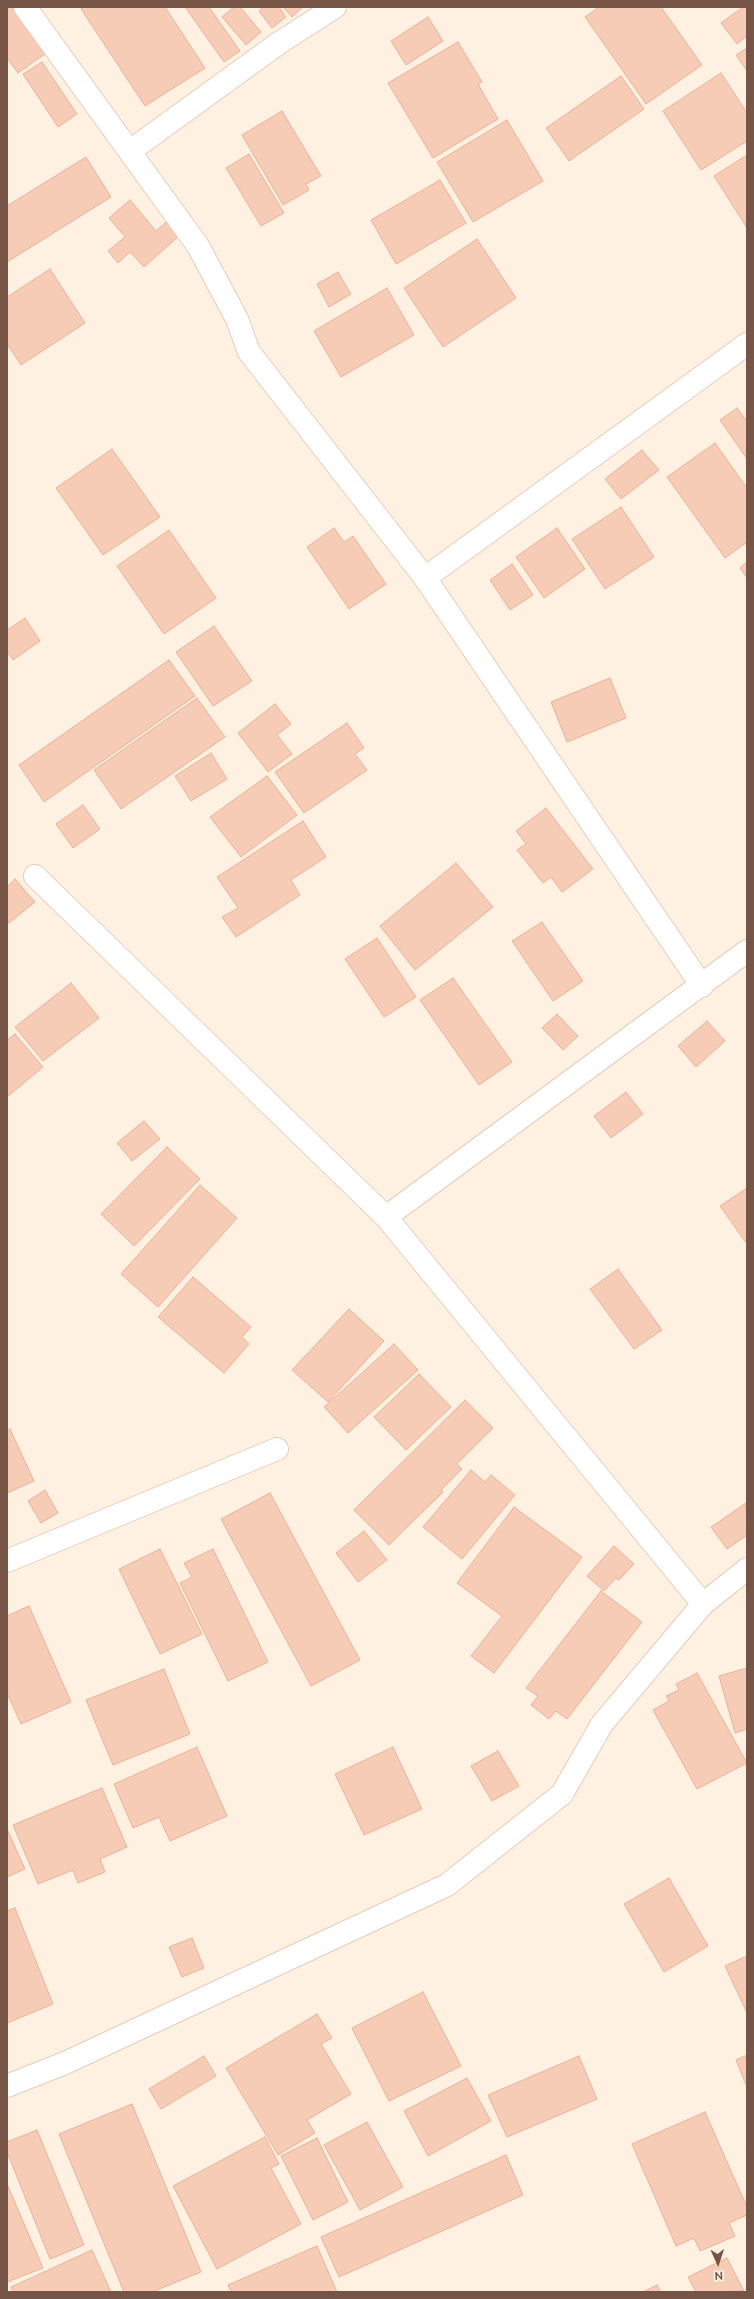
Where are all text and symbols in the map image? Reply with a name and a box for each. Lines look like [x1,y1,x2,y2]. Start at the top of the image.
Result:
north arrow [698,2243,738,2283]
text: N [714,2269,723,2282]

